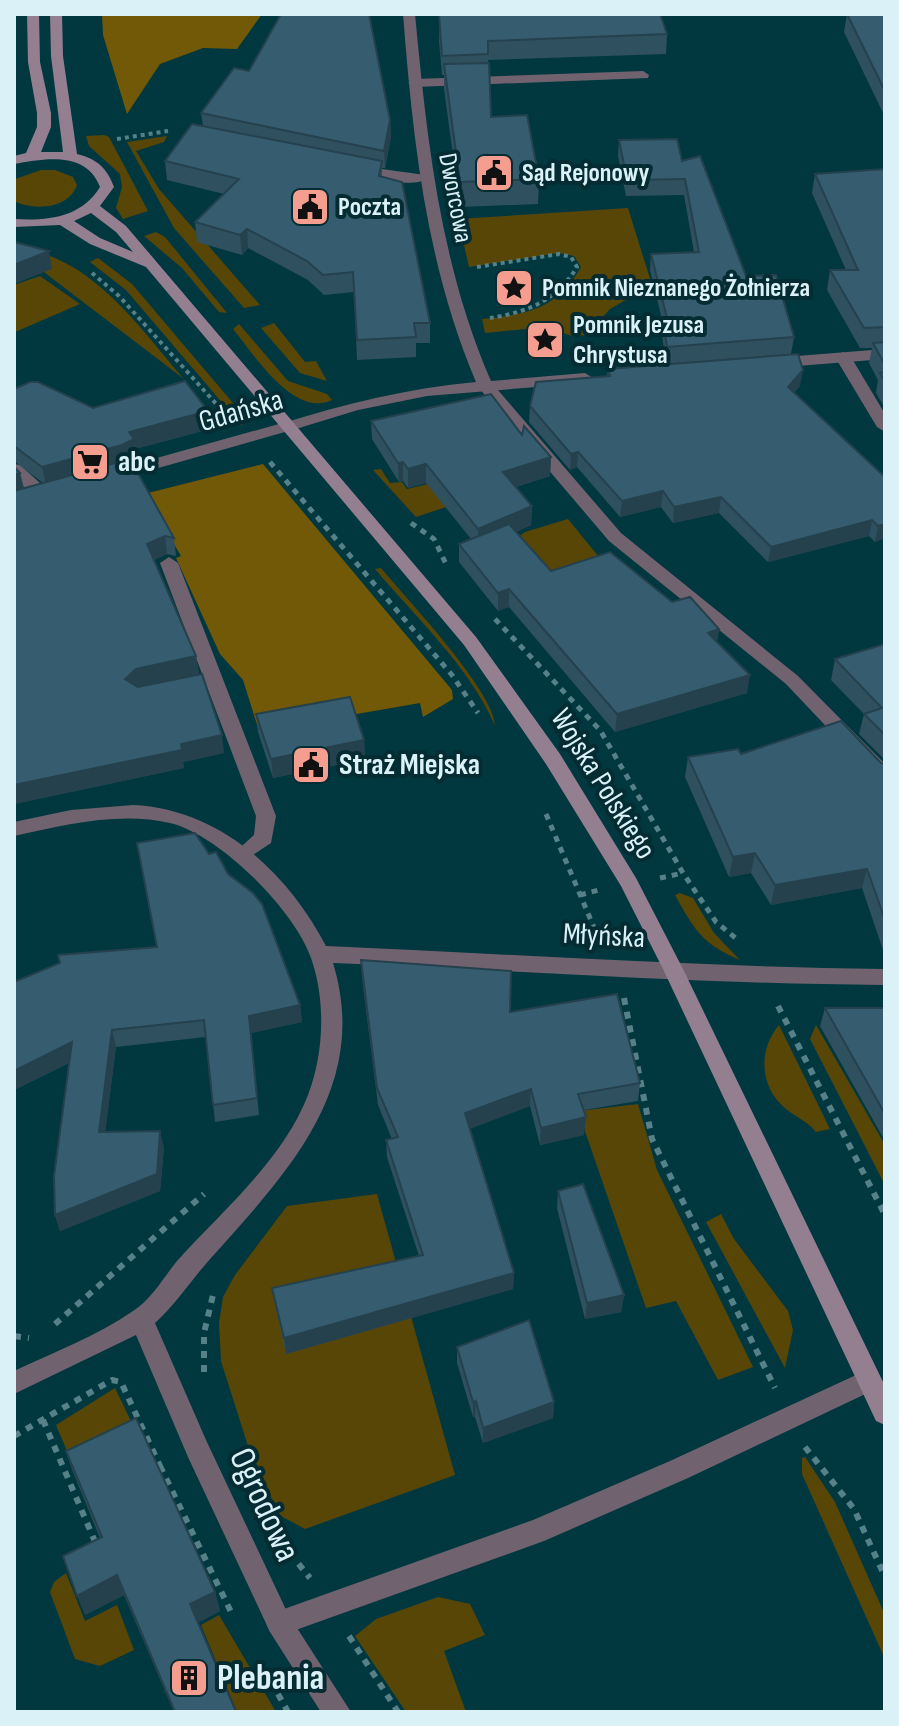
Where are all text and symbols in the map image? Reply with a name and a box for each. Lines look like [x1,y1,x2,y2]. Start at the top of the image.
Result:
street label: Dworcowa [431,151,479,245]
public building icon: Sąd Rejonowy [473,152,515,194]
place label: Sąd Rejonowy [522,158,649,189]
public building icon: Poczta [289,186,331,228]
place label: Poczta [338,192,401,223]
place icon: Pomnik Nieznanego Żołnierza [493,267,535,309]
place label: Pomnik Nieznanego Żołnierza [542,273,810,304]
place label: Pomnik Jezusa Chrystusa [573,310,704,371]
place icon: Pomnik Jezusa Chrystusa [524,319,566,361]
street label: Gdańska [195,382,287,440]
supermarket icon: abc [69,441,111,483]
place label: abc [118,444,156,480]
street label: Wojska Polskiego [543,702,663,866]
public building icon: Straż Miejska [290,744,332,786]
place label: Straż Miejska [339,747,480,783]
street label: Młyńska [562,916,646,956]
street label: Ogrodowa [219,1441,309,1569]
building icon: Plebania [168,1657,210,1699]
place label: Plebania [217,1657,324,1700]

